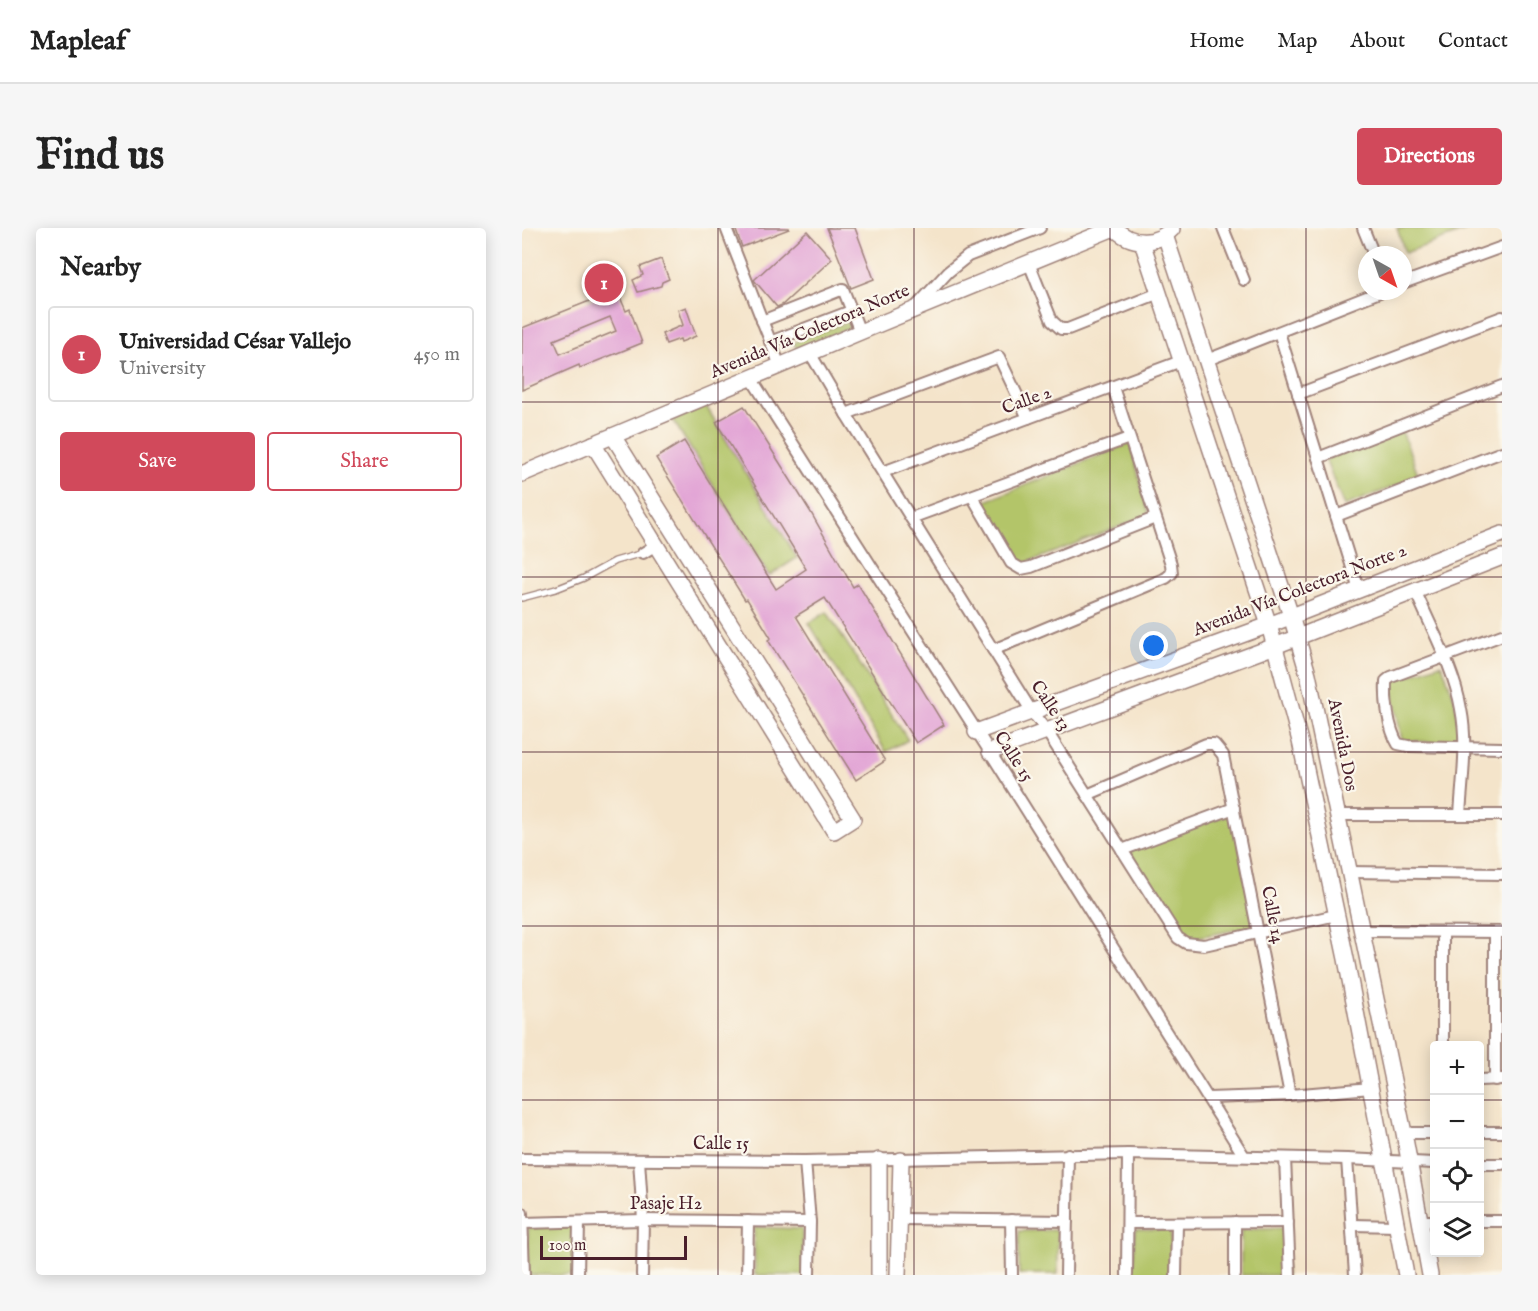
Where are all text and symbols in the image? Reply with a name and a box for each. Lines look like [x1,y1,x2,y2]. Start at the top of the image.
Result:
text: Mapleaf [30,24,126,59]
text: Home [1189,28,1244,55]
text: Map [1277,28,1317,55]
text: About [1350,28,1405,55]
text: Contact [1438,28,1508,55]
button: Directions [1357,128,1502,185]
text: Find us [36,130,164,183]
north arrow [1358,246,1412,300]
text: Nearby [60,251,141,284]
pin: 1 [584,260,623,306]
street label: Avenida Vía Colectora Norte [706,279,913,385]
text: Universidad César Vallejo [119,328,351,356]
text: 1 [78,342,85,367]
text: 450 m [413,342,460,367]
text: University [119,356,206,381]
street label: Calle 2 [999,381,1055,421]
button: Save [60,432,255,491]
button: Share [267,432,462,491]
street label: Avenida Vía Colectora Norte 2 [1189,540,1410,643]
your location [1139,631,1168,660]
street label: Calle 13 [1025,676,1075,736]
street label: Avenida Dos [1322,696,1362,793]
street label: Calle 15 [988,727,1038,787]
street label: Calle 14 [1255,884,1289,946]
map controls [1430,1041,1484,1257]
button: + [1430,1041,1484,1095]
button: − [1430,1095,1484,1149]
street label: Calle 15 [693,1133,749,1156]
button: locate [1430,1149,1484,1203]
street label: Pasaje H2 [630,1193,702,1216]
button: layers [1430,1203,1484,1257]
scale bar [540,1233,687,1260]
text: 100 m [549,1236,586,1256]

